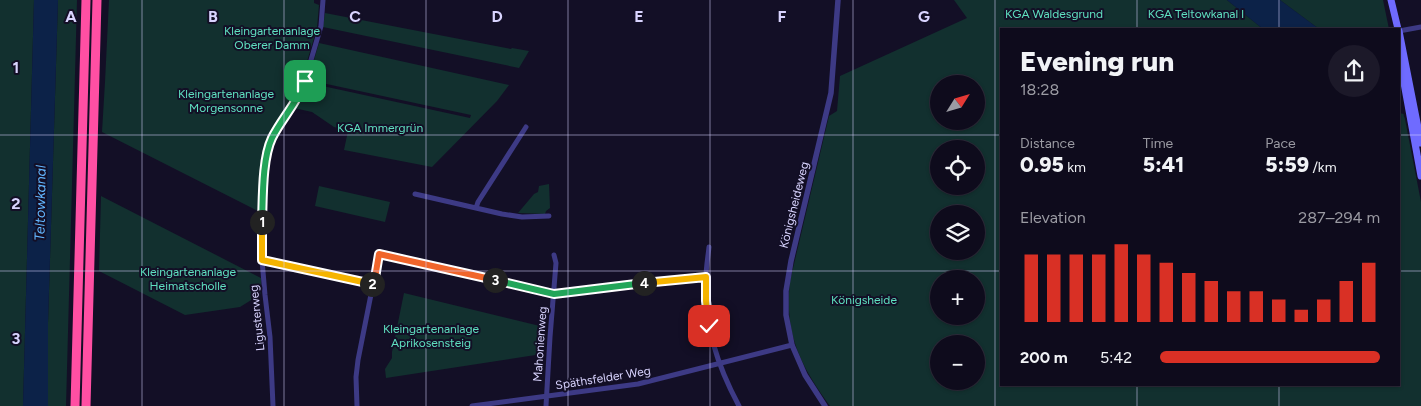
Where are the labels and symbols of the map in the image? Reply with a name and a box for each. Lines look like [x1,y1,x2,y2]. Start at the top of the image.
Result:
text: A [65,7,77,26]
text: B [208,7,218,26]
text: C [349,7,361,26]
text: D [491,7,503,26]
text: E [634,7,644,26]
text: F [778,7,787,26]
text: G [918,7,930,26]
park label: KGA Waldesgrund [1005,7,1103,21]
park label: KGA Teltowkanal I [1148,7,1244,21]
park label: Kleingartenanlage Oberer Damm [224,24,321,52]
text: 1 [13,58,19,77]
pin [284,60,326,102]
north arrow [930,75,985,130]
park label: Kleingartenanlage Morgensonne [178,87,275,115]
park label: KGA Immergrün [337,121,423,135]
street label: Königsheideweg [776,160,812,250]
water label: Teltowkanal [31,164,50,241]
text: 2 [11,194,21,213]
pin: 1 [250,210,274,234]
park label: Kleingartenanlage Heimatscholle [140,265,237,293]
pin: 3 [482,268,508,292]
pin: 4 [632,270,656,296]
pin: 2 [360,272,384,296]
street label: Ligusterweg [247,284,267,352]
park label: Königsheide [831,293,897,307]
pin [688,305,730,347]
street label: Mahonienweg [530,306,550,382]
park label: Kleingartenanlage Aprikosensteig [383,322,480,350]
text: 3 [12,329,21,348]
street label: Späthsfelder Weg [554,364,652,392]

